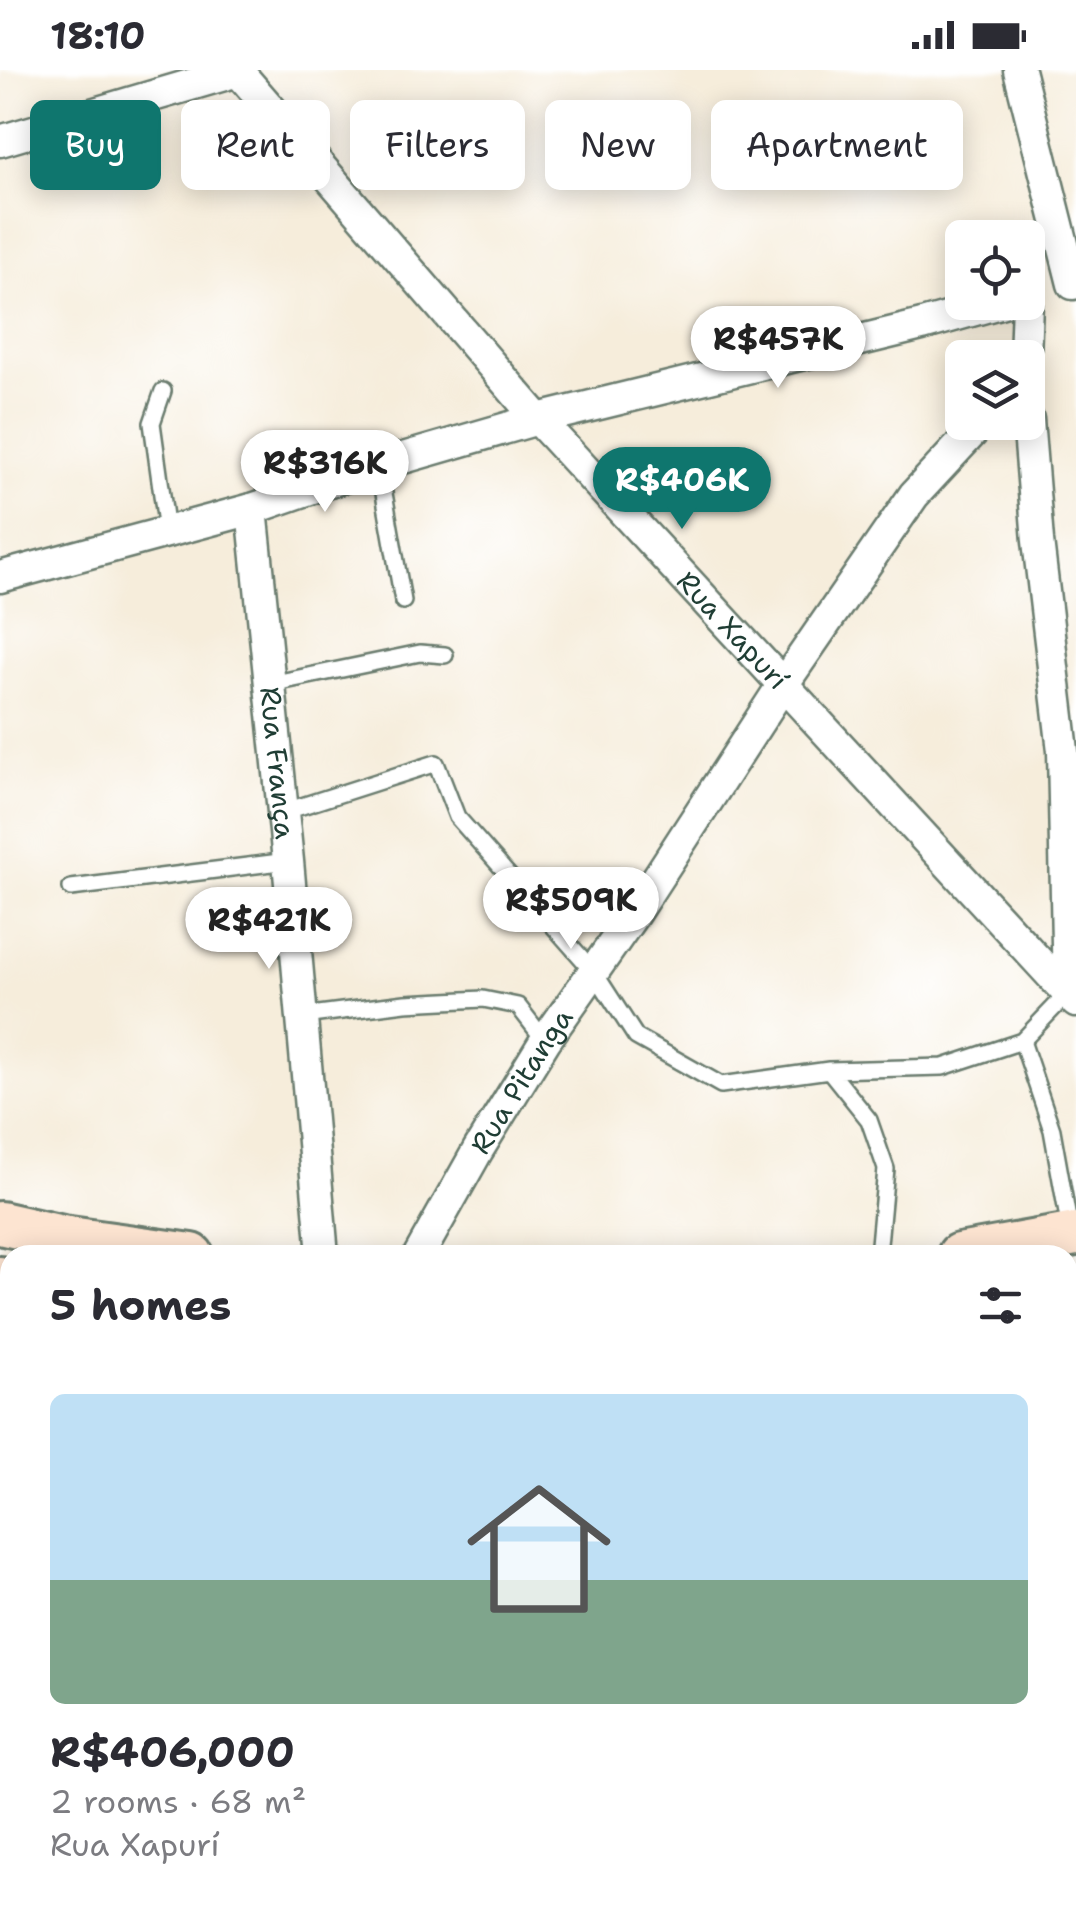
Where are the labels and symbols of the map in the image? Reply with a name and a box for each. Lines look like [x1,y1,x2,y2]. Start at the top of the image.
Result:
pin: R$457K [697,306,859,391]
pin: R$316K [244,430,406,515]
pin: R$406K [601,447,763,532]
street label: Rua Xapurí [668,563,797,697]
street label: Rua França [251,685,305,841]
pin: R$509K [490,867,652,952]
pin: R$421K [188,887,350,972]
street label: Rua Pitanga [461,1000,581,1161]

